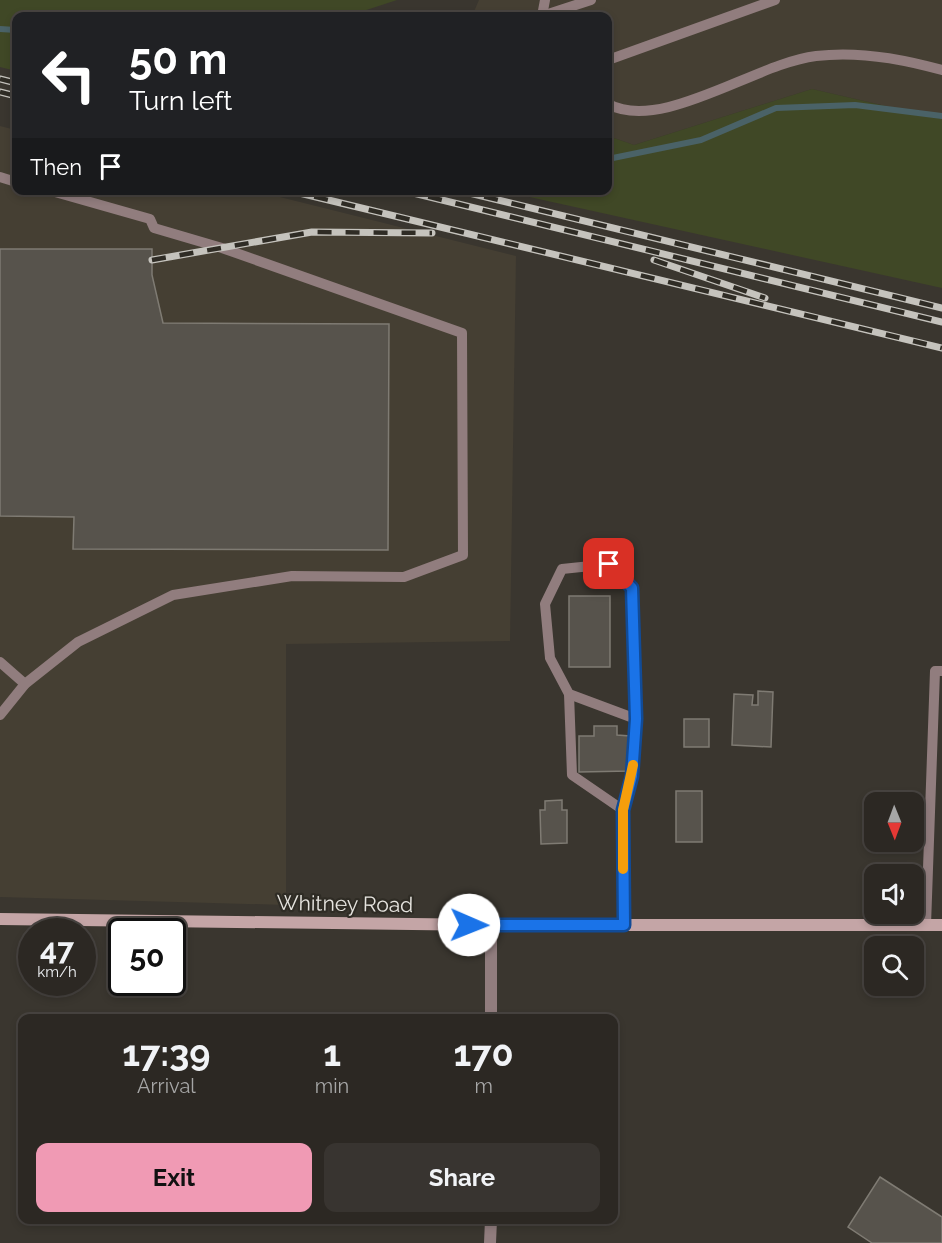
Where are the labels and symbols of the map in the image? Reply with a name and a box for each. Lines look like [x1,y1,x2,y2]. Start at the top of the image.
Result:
pin [583,538,634,589]
north arrow [864,792,924,852]
street label: Whitney Road [276,890,414,917]
position arrow [437,893,501,957]
speed limit sign: 50 [108,918,186,996]

